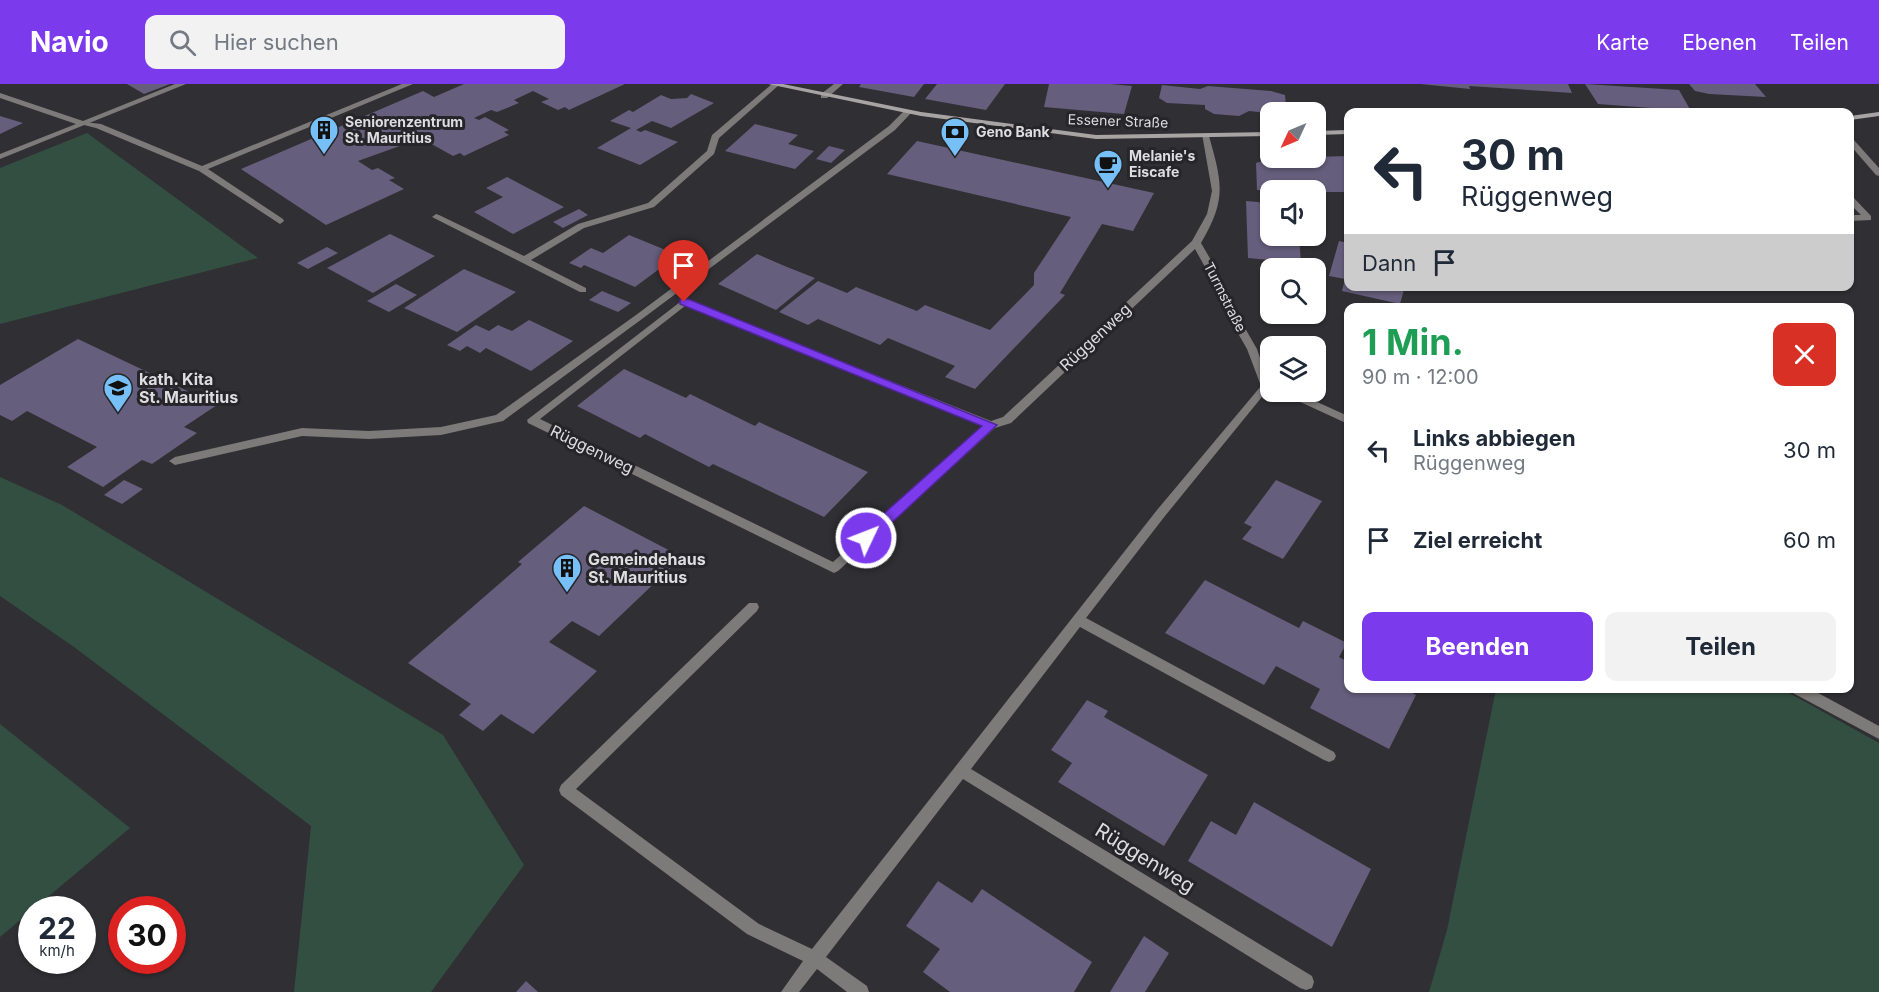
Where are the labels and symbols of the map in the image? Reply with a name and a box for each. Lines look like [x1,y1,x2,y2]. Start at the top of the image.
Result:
north arrow [1260,102,1326,168]
street label: Essener Straße [1068,110,1169,131]
place label: Seniorenzentrum St. Mauritius [345,113,463,146]
building icon: Seniorenzentrum St. Mauritius [308,114,340,156]
bank icon: Geno Bank [939,116,971,158]
place label: Geno Bank [976,123,1051,140]
place label: Melanie's Eiscafe [1129,147,1196,180]
cafe icon: Melanie's Eiscafe [1092,148,1124,190]
pin [658,240,709,302]
street label: Turmstraße [1201,259,1250,334]
street label: Rüggenweg [1055,299,1135,375]
place label: kath. Kita St. Mauritius [139,369,238,407]
school or university icon: kath. Kita St. Mauritius [102,372,134,414]
street label: Rüggenweg [547,420,637,478]
position arrow [834,506,898,570]
place label: Gemeindehaus St. Mauritius [588,549,706,587]
building icon: Gemeindehaus St. Mauritius [551,552,583,594]
street label: Rüggenweg [1091,818,1199,898]
speed limit sign: 30 [108,896,186,974]

